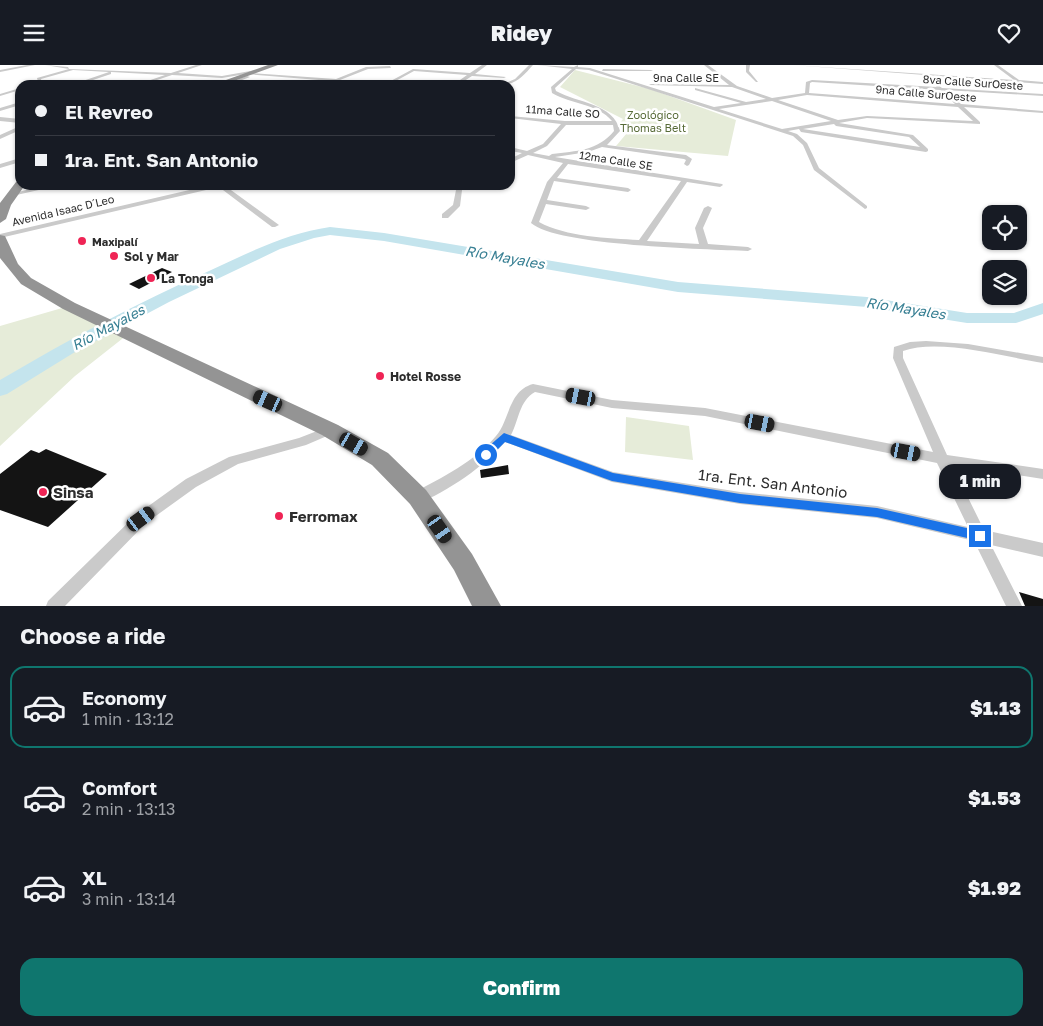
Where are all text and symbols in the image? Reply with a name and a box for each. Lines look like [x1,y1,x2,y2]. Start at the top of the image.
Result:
icon: menu [20,19,48,47]
text: Ridey [491,19,552,46]
icon: heart [995,19,1023,47]
street label: 9na Calle SE [653,71,719,84]
street label: 8va Calle SurOeste [922,72,1024,92]
street label: 9na Calle SurOeste [875,82,977,104]
text: El Revreo [65,100,153,123]
street label: 11ma Calle SO [525,102,601,120]
park label: Zoológico Thomas Belt [620,108,686,134]
text: 1ra. Ent. San Antonio [65,148,258,171]
street label: 12ma Calle SE [578,148,654,172]
street label: Avenida Isaac D´Leo [11,192,116,228]
map controls [982,205,1027,305]
button: locate [982,205,1027,250]
marker: Maxipalí [76,235,88,247]
place label: Maxipalí [92,235,138,248]
water label: Río Mayales [464,242,546,272]
place label: Sol y Mar [124,249,179,264]
marker: Sol y Mar [108,250,120,262]
button: layers [982,260,1027,305]
place label: La Tonga [161,271,214,286]
marker: La Tonga [145,272,157,284]
water label: Río Mayales [865,293,947,323]
water label: Río Mayales [69,300,148,353]
place label: Hotel Rosse [390,369,461,384]
marker: Hotel Rosse [374,370,386,382]
car [564,387,597,407]
car [251,388,284,414]
car [743,413,776,433]
car [337,430,370,458]
car [889,442,922,462]
route start [475,444,497,466]
callout: 1 min [939,463,1021,499]
street label: 1ra. Ent. San Antonio [697,465,849,501]
text: 1 min [960,471,1000,491]
place label: Sinsa [53,483,94,501]
marker: Sinsa [37,486,49,498]
car [124,504,157,534]
place label: Ferromax [289,507,358,525]
marker: Ferromax [273,510,285,522]
car [425,512,454,546]
route end [969,525,991,547]
text: Choose a ride [20,622,166,649]
icon: car [22,685,67,730]
text: Economy [82,686,167,709]
text: $1.13 [970,696,1021,719]
text: 1 min · 13:12 [82,709,174,729]
icon: car [22,775,67,820]
text: Comfort [82,776,157,799]
text: $1.53 [968,786,1021,809]
text: 2 min · 13:13 [82,799,175,819]
icon: car [22,865,67,910]
text: XL [82,866,107,889]
text: $1.92 [968,876,1021,899]
text: 3 min · 13:14 [82,889,176,909]
button: Confirm [20,958,1023,1016]

